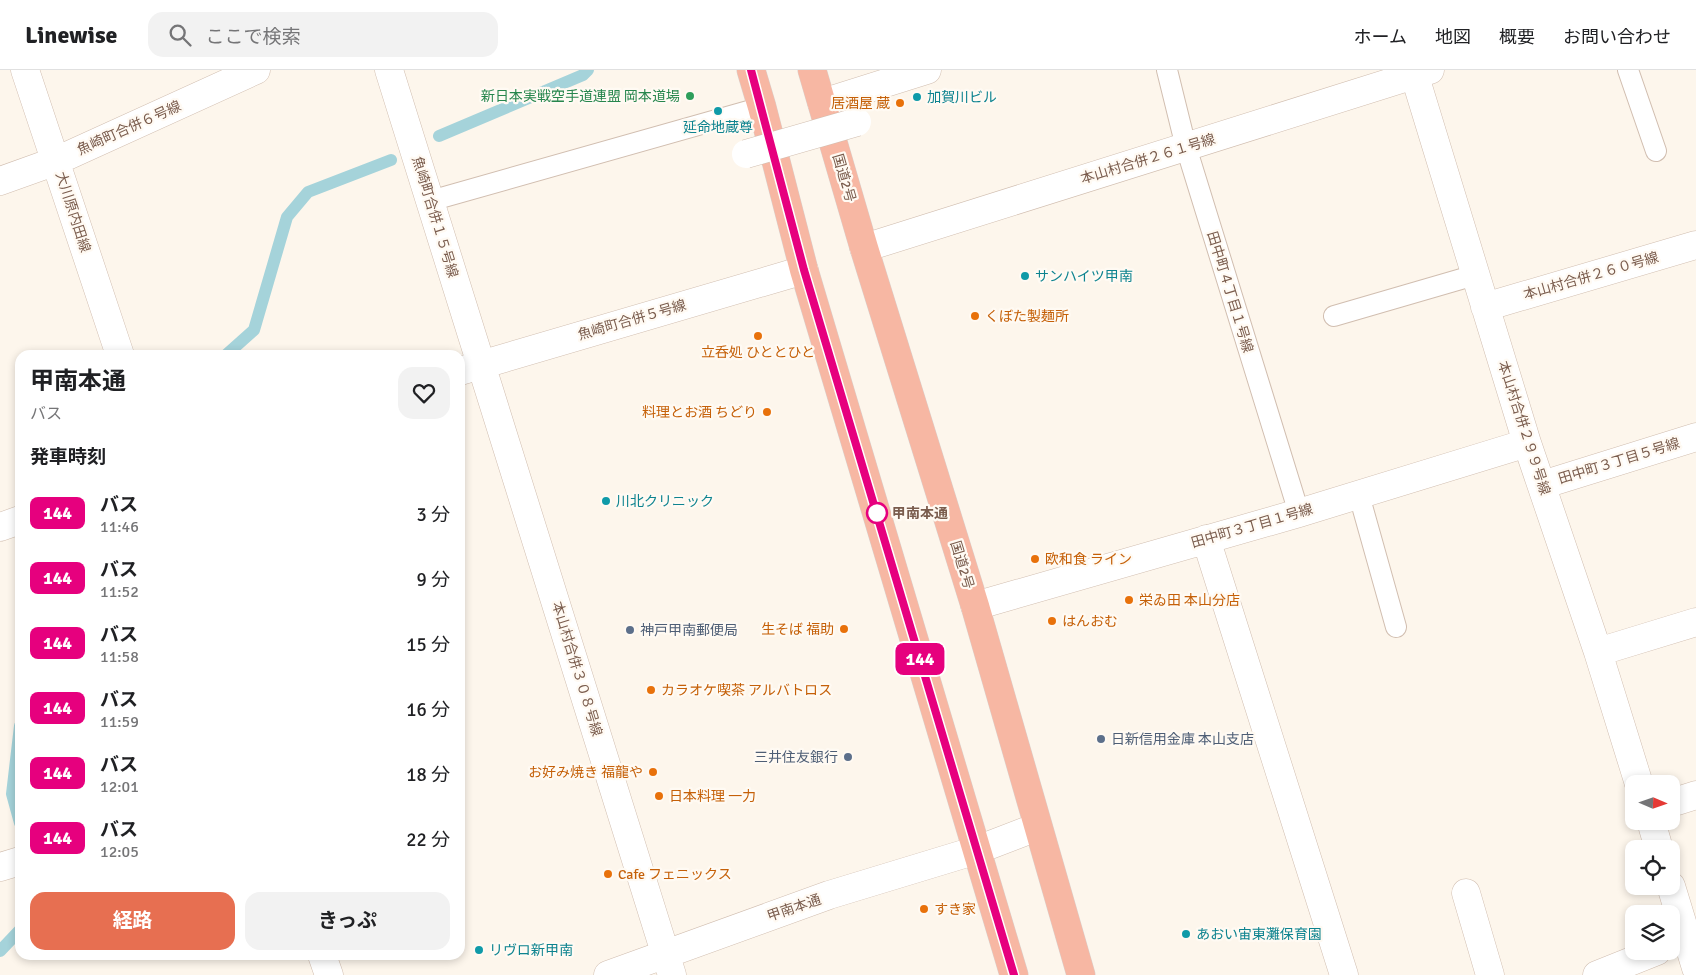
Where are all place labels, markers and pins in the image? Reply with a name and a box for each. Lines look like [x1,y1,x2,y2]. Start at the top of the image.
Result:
place label: 新日本実戦空手道連盟 岡本道場 [481,88,680,105]
place label: 加賀川ビル [927,89,997,106]
marker: 新日本実戦空手道連盟 岡本道場 [684,90,696,102]
marker: 加賀川ビル [911,91,923,103]
place label: 居酒屋 蔵 [831,95,890,112]
marker: 居酒屋 蔵 [894,97,906,109]
marker: 延命地蔵尊 [712,105,724,117]
place label: 延命地蔵尊 [683,119,753,136]
place label: サンハイツ甲南 [1035,268,1133,285]
marker: サンハイツ甲南 [1019,270,1031,282]
place label: くぼた製麺所 [985,308,1069,325]
marker: くぼた製麺所 [969,310,981,322]
marker: 立呑処 ひととひと [752,330,764,342]
place label: 立呑処 ひととひと [701,344,815,361]
place label: 料理とお酒 ちどり [642,404,757,421]
marker: 料理とお酒 ちどり [761,406,773,418]
place label: 川北クリニック [616,493,714,510]
marker: 川北クリニック [600,495,612,507]
marker: 甲南本通 [866,502,888,524]
place label: 甲南本通 [892,505,948,522]
place label: 欧和食 ライン [1045,551,1132,568]
marker: 欧和食 ライン [1029,553,1041,565]
place label: 栄ゐ田 本山分店 [1139,592,1240,609]
marker: 栄ゐ田 本山分店 [1123,594,1135,606]
place label: はんおむ [1062,613,1118,630]
marker: はんおむ [1046,615,1058,627]
place label: 生そば 福助 [761,621,834,638]
place label: 神戸甲南郵便局 [640,622,738,639]
marker: 生そば 福助 [838,623,850,635]
marker: 神戸甲南郵便局 [624,624,636,636]
place label: カラオケ喫茶 アルバトロス [661,682,832,699]
marker: カラオケ喫茶 アルバトロス [645,684,657,696]
place label: 日新信用金庫 本山支店 [1111,731,1254,748]
marker: 日新信用金庫 本山支店 [1095,733,1107,745]
place label: 三井住友銀行 [754,749,838,766]
marker: 三井住友銀行 [842,751,854,763]
place label: お好み焼き 福龍や [528,764,643,781]
marker: お好み焼き 福龍や [647,766,659,778]
place label: 日本料理 一力 [669,788,756,805]
marker: 日本料理 一力 [653,790,665,802]
place label: Cafe フェニックス [618,866,732,883]
marker: Cafe フェニックス [602,868,614,880]
place label: すき家 [934,901,976,918]
marker: すき家 [918,903,930,915]
place label: あおい宙東灘保育園 [1196,926,1322,943]
marker: あおい宙東灘保育園 [1180,928,1192,940]
place label: リヴロ新甲南 [489,942,573,959]
marker: リヴロ新甲南 [473,944,485,956]

